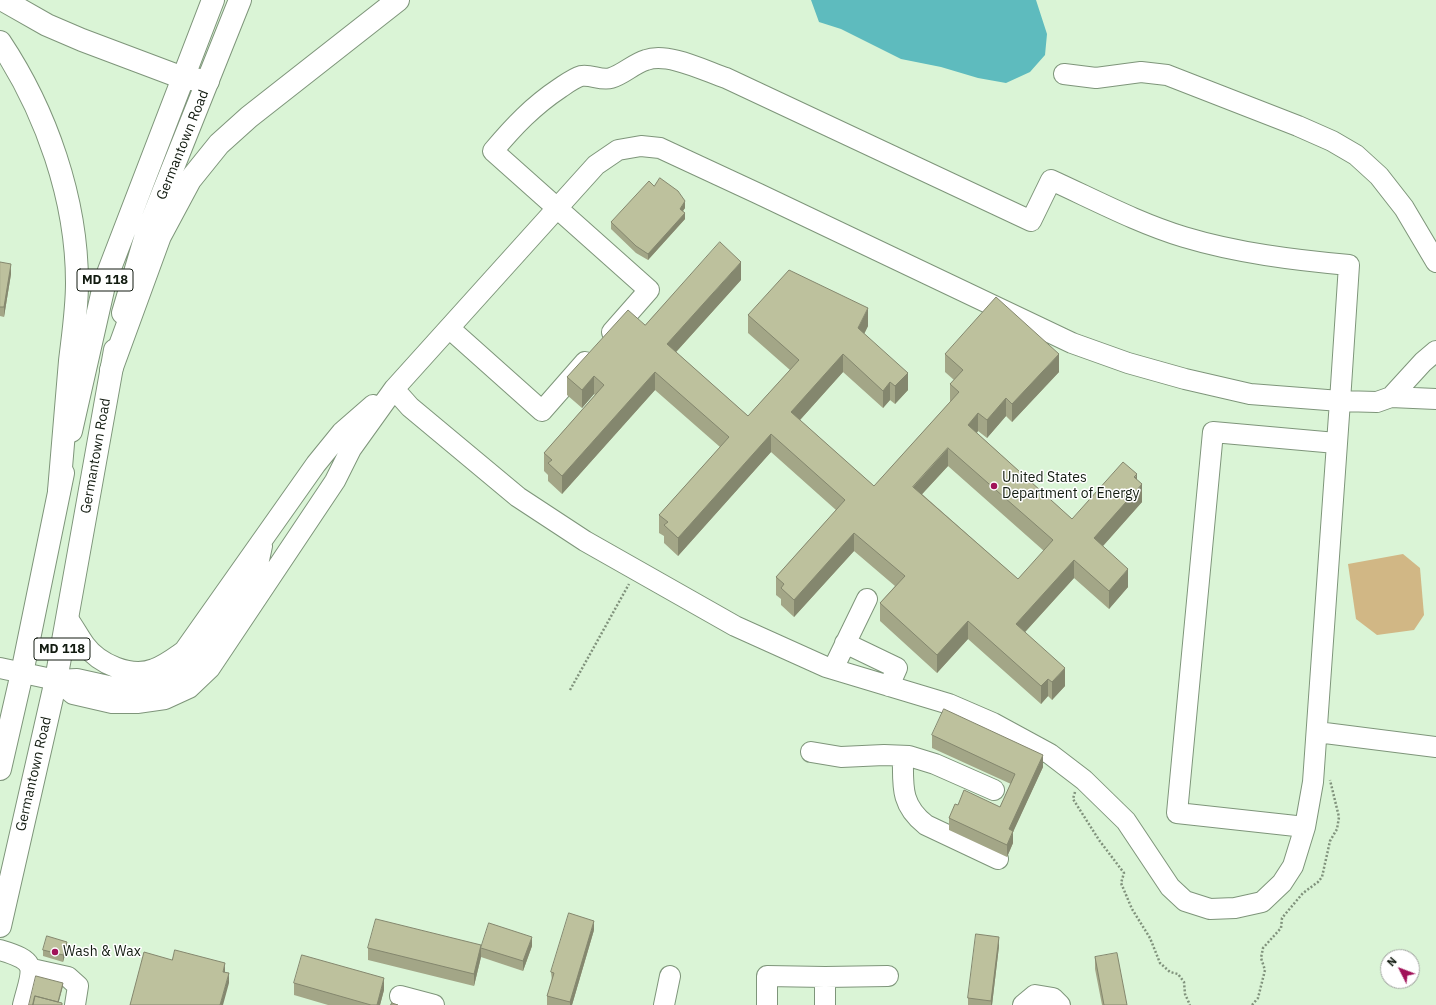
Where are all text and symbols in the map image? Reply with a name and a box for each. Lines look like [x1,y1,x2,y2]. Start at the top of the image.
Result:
street label: Germantown Road [153,88,213,202]
road number: MD 118 [77,269,133,291]
street label: Germantown Road [78,397,114,515]
place label: United States Department of Energy [1002,470,1140,502]
marker: United States Department of Energy [989,481,999,491]
road number: MD 118 [34,638,90,660]
street label: Germantown Road [13,715,55,833]
place label: Wash & Wax [63,944,141,960]
marker: Wash & Wax [50,947,60,957]
north arrow [1380,949,1420,989]
text: N [1384,954,1400,969]

